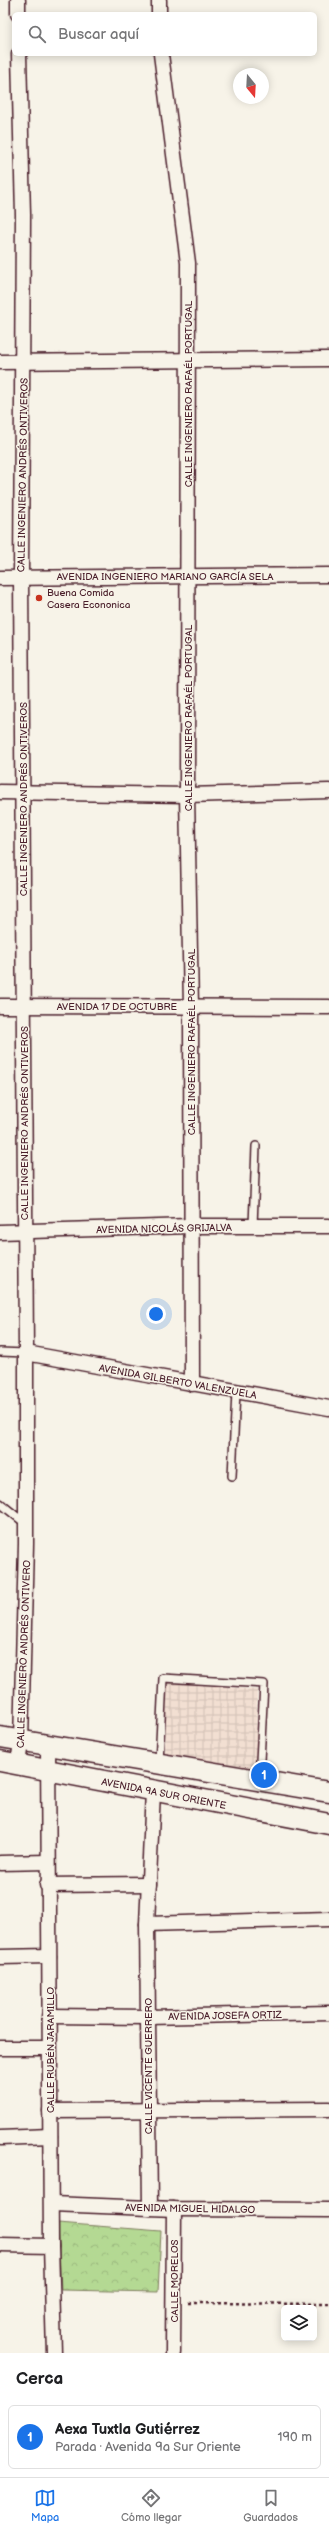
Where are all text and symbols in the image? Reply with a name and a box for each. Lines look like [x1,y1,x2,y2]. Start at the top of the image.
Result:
search box [12,12,317,56]
icon: search [26,23,48,45]
text: Buscar aquí [58,25,139,44]
north arrow [233,68,269,104]
street label: CALLE INGENIERO RAFAÉL PORTUGAL [183,300,195,487]
street label: CALLE INGENIERO ANDRÉS ONTIVEROS [15,378,31,572]
street label: AVENIDA INGENIERO MARIANO GARCÍA SELA [57,571,274,583]
place label: Buena Comida Casera Econonica [47,587,131,611]
marker: Buena Comida Casera Econonica [34,593,44,603]
street label: CALLE INGENIERO RAFAÉL PORTUGAL [183,624,195,811]
street label: CALLE INGENIERO ANDRÉS ONTIVEROS [18,702,30,896]
street label: CALLE INGENIERO RAFAÉL PORTUGAL [186,948,198,1135]
street label: AVENIDA 17 DE OCTUBRE [57,1001,178,1013]
street label: CALLE INGENIERO ANDRÉS ONTIVEROS [19,1026,31,1220]
street label: AVENIDA NICOLÁS GRIJALVA [96,1222,233,1236]
your location [146,1304,166,1324]
street label: AVENIDA GILBERTO VALENZUELA [98,1362,259,1402]
street label: CALLE INGENIERO ANDRÉS ONTIVERO [15,1559,33,1748]
pin: 1 [251,1760,277,1790]
street label: AVENIDA 9A SUR ORIENTE [101,1776,227,1812]
street label: CALLE RUBÉN JARAMILLO [45,1987,57,2113]
street label: CALLE VICENTE GUERRERO [143,1997,155,2134]
street label: AVENIDA JOSEFA ORTIZ [168,2009,283,2023]
street label: AVENIDA MIGUEL HIDALGO [125,2202,256,2216]
street label: CALLE MORELOS [169,2239,181,2323]
map controls [281,2305,317,2341]
button: layers [281,2305,317,2341]
text: Cerca [16,2369,63,2389]
text: Aexa Tuxtla Gutiérrez [55,2420,200,2439]
text: 1 [27,2429,33,2445]
text: 190 m [278,2429,312,2445]
text: Parada · Avenida 9a Sur Oriente [55,2439,241,2455]
tab: Mapa [31,2487,59,2524]
tab: Cómo llegar [121,2487,181,2524]
tab: Guardados [243,2487,298,2524]

